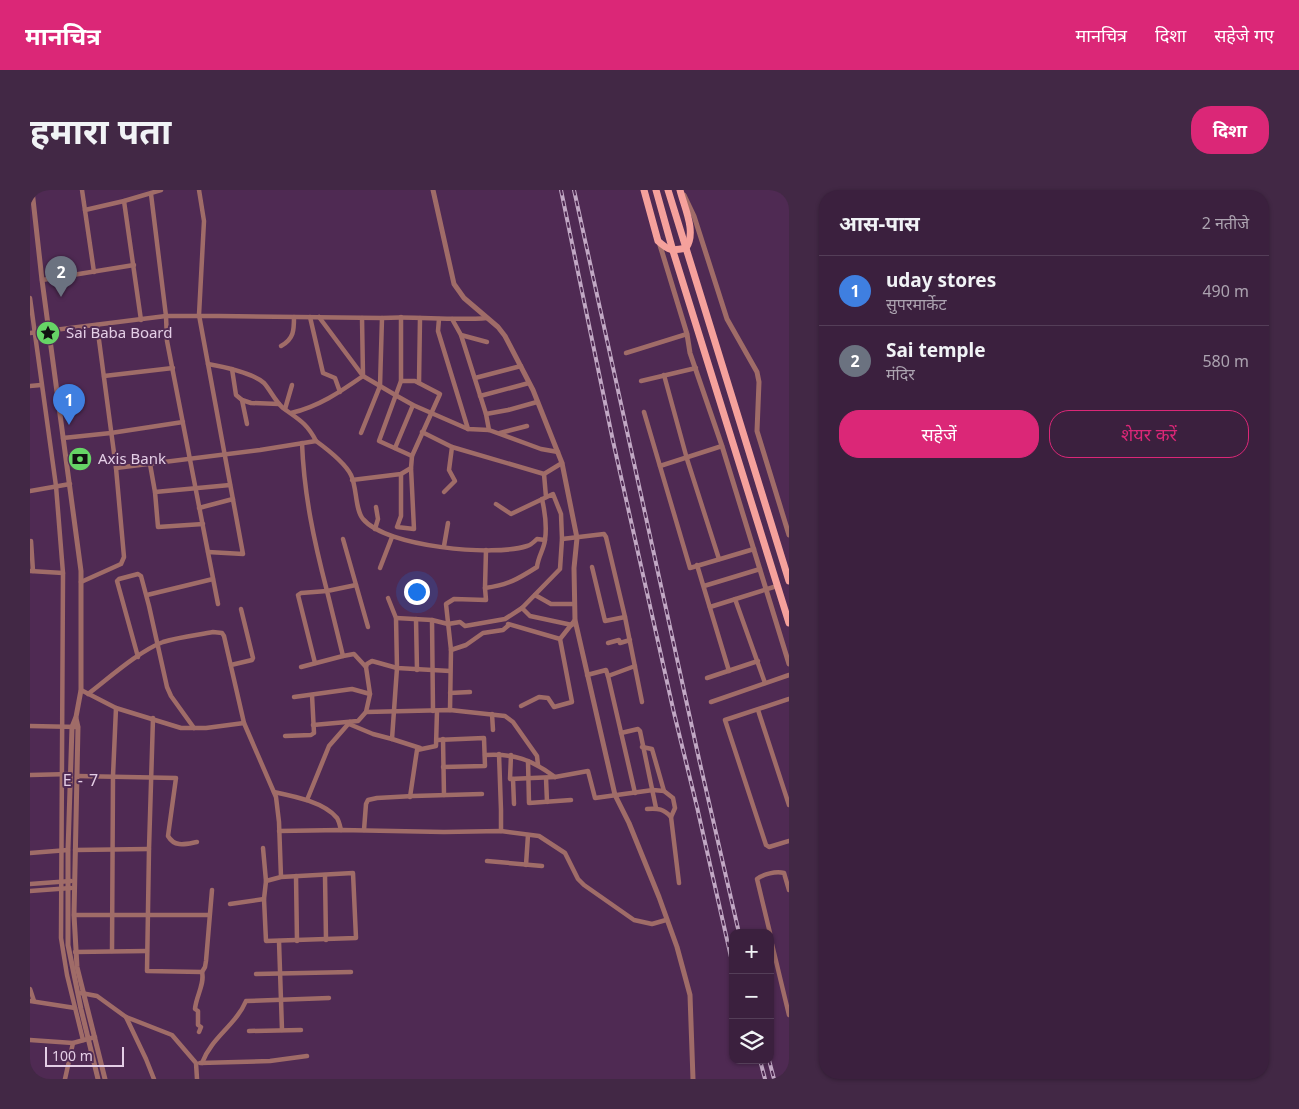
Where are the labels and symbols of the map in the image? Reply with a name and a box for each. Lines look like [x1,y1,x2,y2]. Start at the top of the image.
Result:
pin: 2 [45,256,77,297]
place icon: Sai Baba Board [35,320,61,346]
place label: Sai Baba Board [66,322,173,342]
pin: 1 [53,384,85,425]
bank icon: Axis Bank [67,446,93,472]
place label: Axis Bank [98,448,166,468]
your location [404,579,430,605]
district label: E - 7 [63,769,99,791]
scale bar [45,1044,124,1067]

